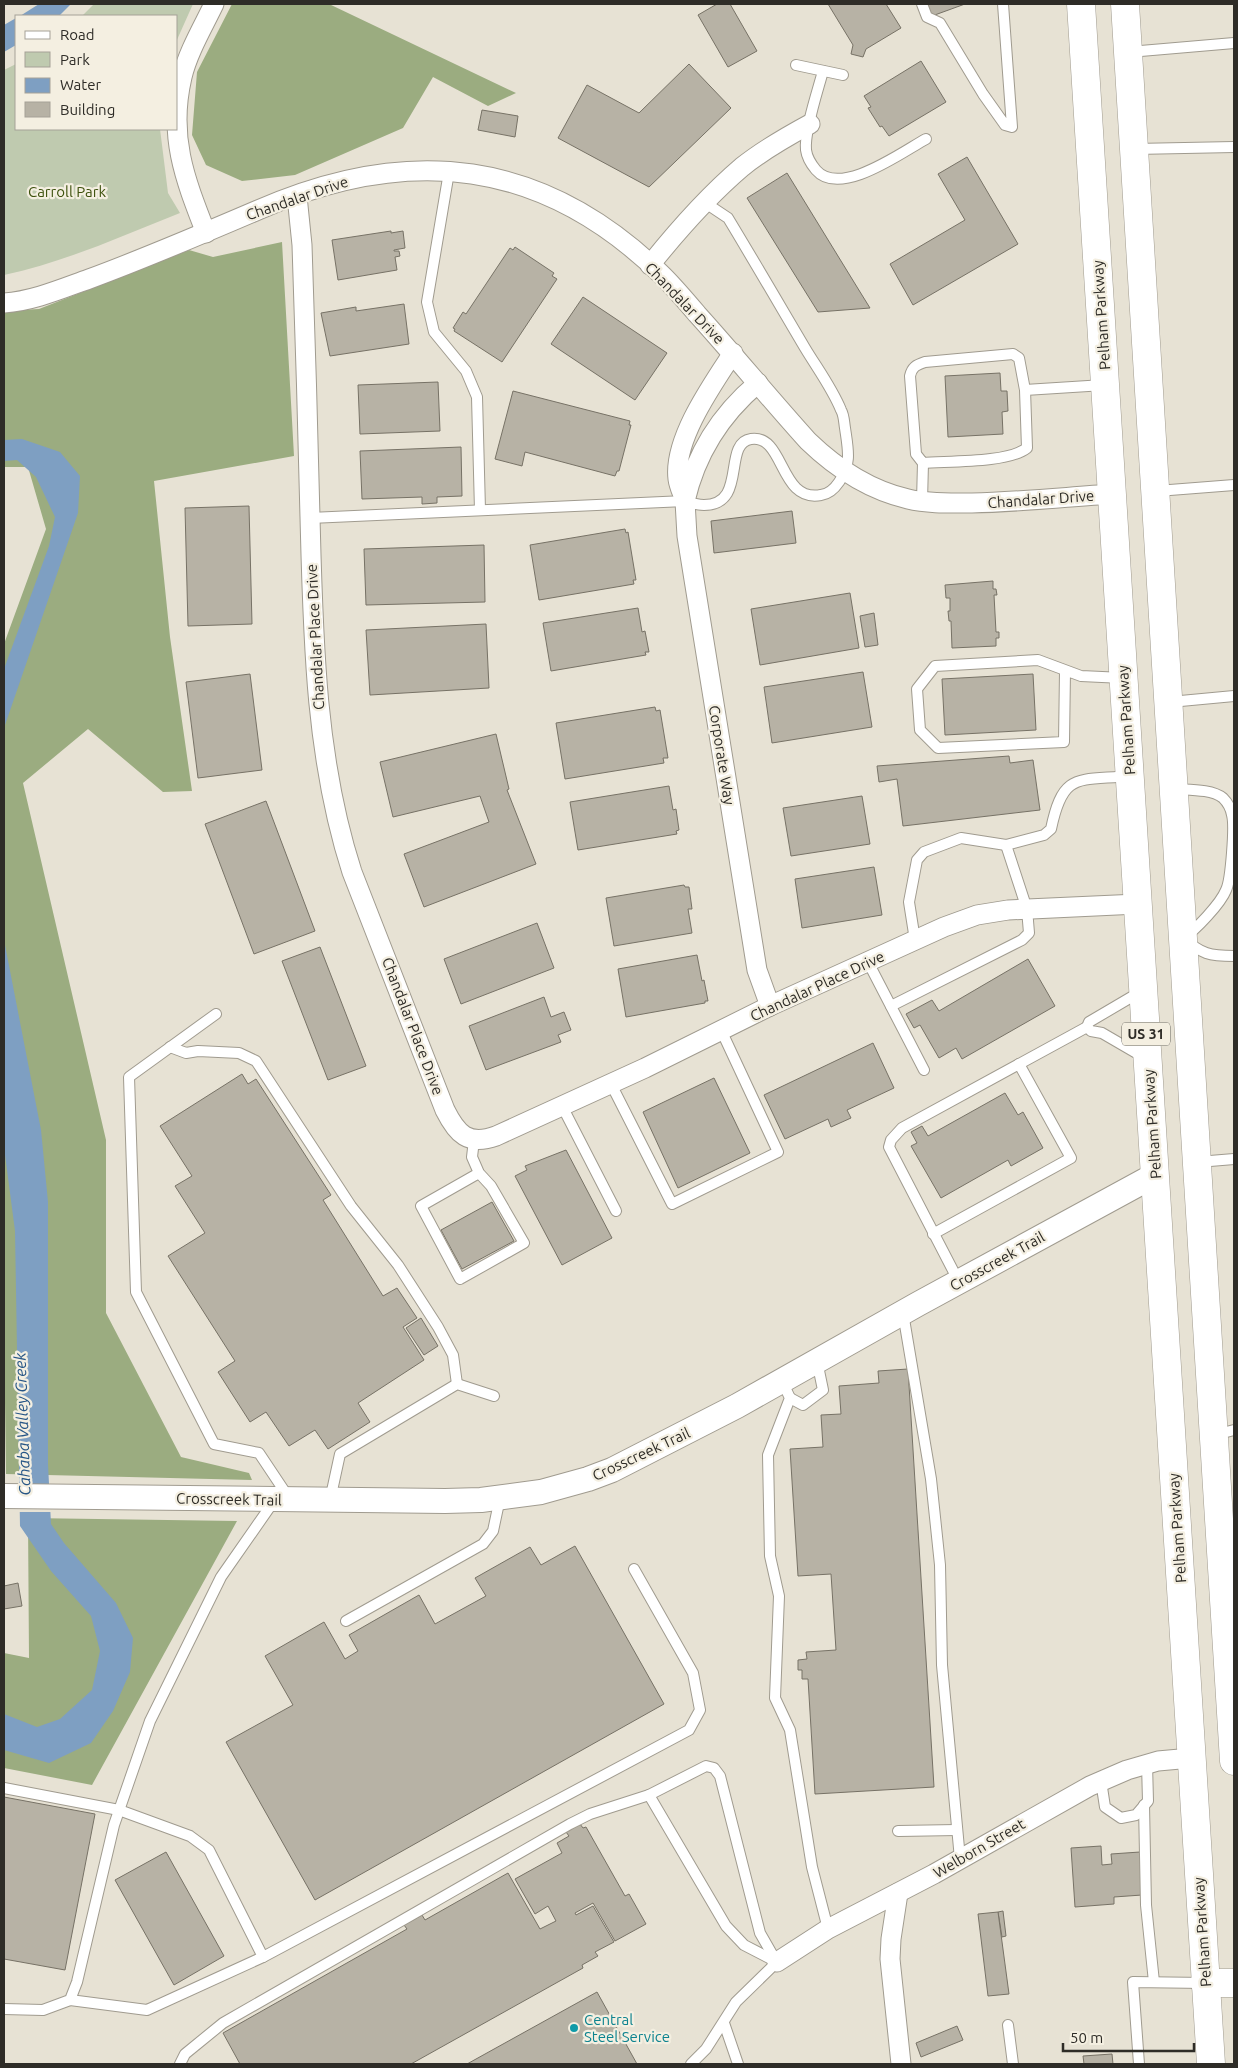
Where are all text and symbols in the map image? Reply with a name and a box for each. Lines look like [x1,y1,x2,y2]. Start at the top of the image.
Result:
legend [15,15,178,130]
text: Road [60,26,95,43]
text: Park [60,51,90,68]
text: Water [60,76,101,93]
text: Building [60,101,115,118]
street label: Chandalar Drive [244,173,350,223]
park label: Carroll Park [28,183,106,200]
street label: Chandalar Drive [642,259,728,347]
street label: Pelham Parkway [1089,260,1113,370]
street label: Chandalar Drive [987,487,1095,511]
street label: Chandalar Place Drive [303,564,327,710]
street label: Pelham Parkway [1114,665,1138,775]
street label: Corporate Way [706,704,738,806]
street label: Chandalar Place Drive [747,947,887,1025]
street label: Chandalar Place Drive [379,955,447,1097]
road number: US 31 [1122,1022,1170,1046]
street label: Pelham Parkway [1140,1069,1164,1179]
street label: Crosscreek Trail [947,1228,1047,1294]
water label: Cahaba Valley Creek [10,1351,33,1496]
street label: Crosscreek Trail [590,1424,693,1484]
street label: Pelham Parkway [1165,1473,1189,1583]
street label: Crosscreek Trail [176,1490,282,1508]
street label: Welborn Street [930,1815,1028,1881]
street label: Pelham Parkway [1190,1877,1214,1987]
place label: Central Steel Service [584,2011,670,2045]
scale bar [1063,2020,1194,2052]
marker: Central Steel Service [568,2022,580,2034]
text: 50 m [1070,2029,1103,2046]

